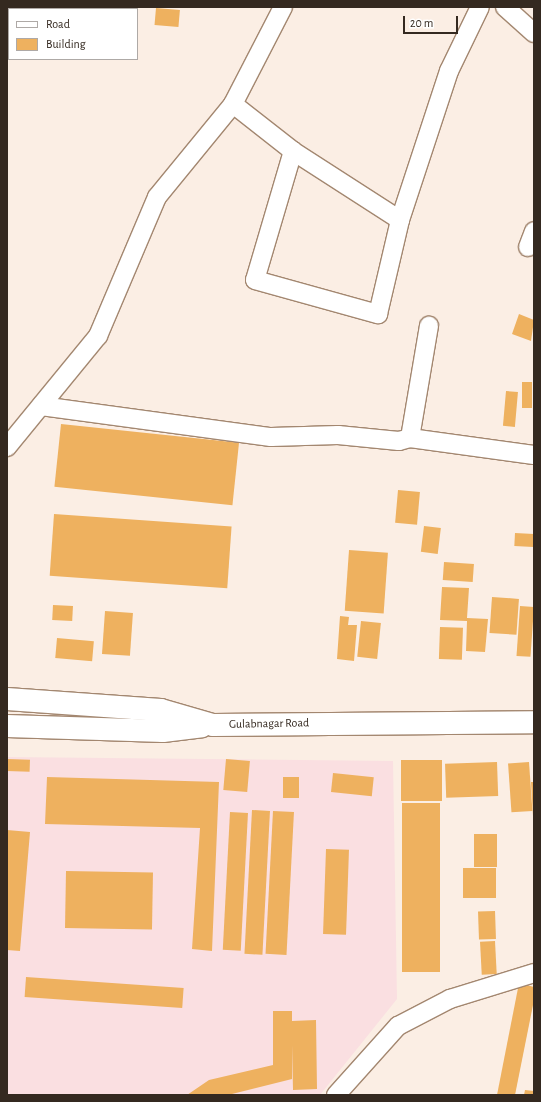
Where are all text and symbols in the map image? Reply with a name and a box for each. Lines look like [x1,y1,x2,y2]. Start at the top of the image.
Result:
legend [8,8,138,60]
scale bar [405,8,460,34]
text: 20 m [410,17,433,29]
text: Road [46,18,70,30]
text: Building [46,38,86,50]
street label: Gulabnagar Road [229,716,309,732]

